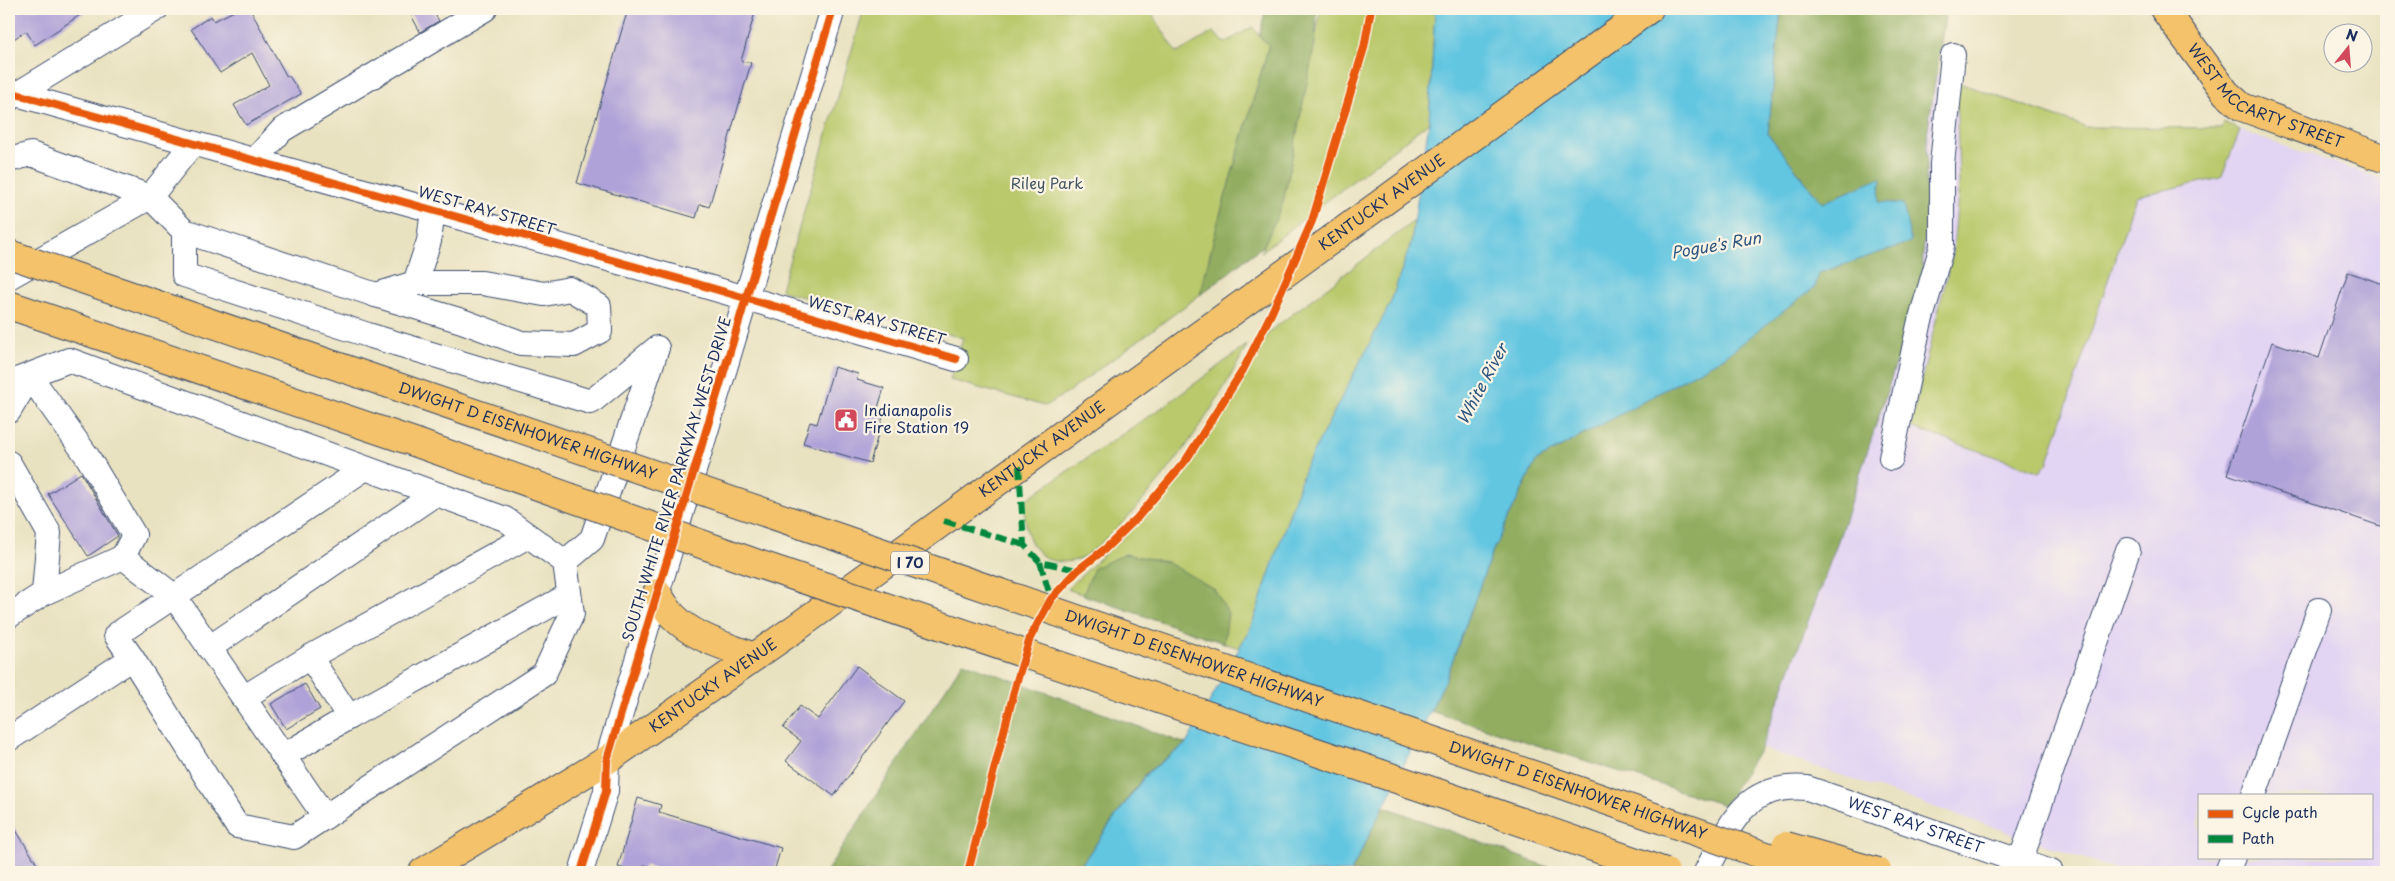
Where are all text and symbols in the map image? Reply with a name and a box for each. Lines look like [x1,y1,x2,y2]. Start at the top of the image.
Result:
north arrow [2322,22,2372,72]
text: N [2344,23,2360,47]
street label: WEST MCCARTY STREET [2183,38,2348,153]
street label: KENTUCKY AVENUE [1313,148,1449,255]
park label: Riley Park [1011,171,1083,194]
street label: WEST RAY STREET [416,179,560,240]
water label: Pogue's Run [1669,224,1764,264]
street label: WEST RAY STREET [806,289,950,350]
street label: SOUTH WHITE RIVER PARKWAY WEST DRIVE [615,313,736,644]
water label: White River [1450,336,1514,428]
street label: DWIGHT D EISENHOWER HIGHWAY [396,375,661,485]
street label: KENTUCKY AVENUE [973,394,1109,502]
place label: Indianapolis Fire Station 19 [864,398,969,438]
public building icon: Indianapolis Fire Station 19 [833,407,859,433]
road number: I 70 [891,552,929,574]
street label: DWIGHT D EISENHOWER HIGHWAY [1062,603,1327,712]
street label: KENTUCKY AVENUE [644,632,781,737]
street label: DWIGHT D EISENHOWER HIGHWAY [1446,734,1711,845]
street label: WEST RAY STREET [1845,790,1988,858]
legend [2198,794,2372,858]
text: Cycle path [2242,800,2318,823]
text: Path [2242,826,2274,849]

